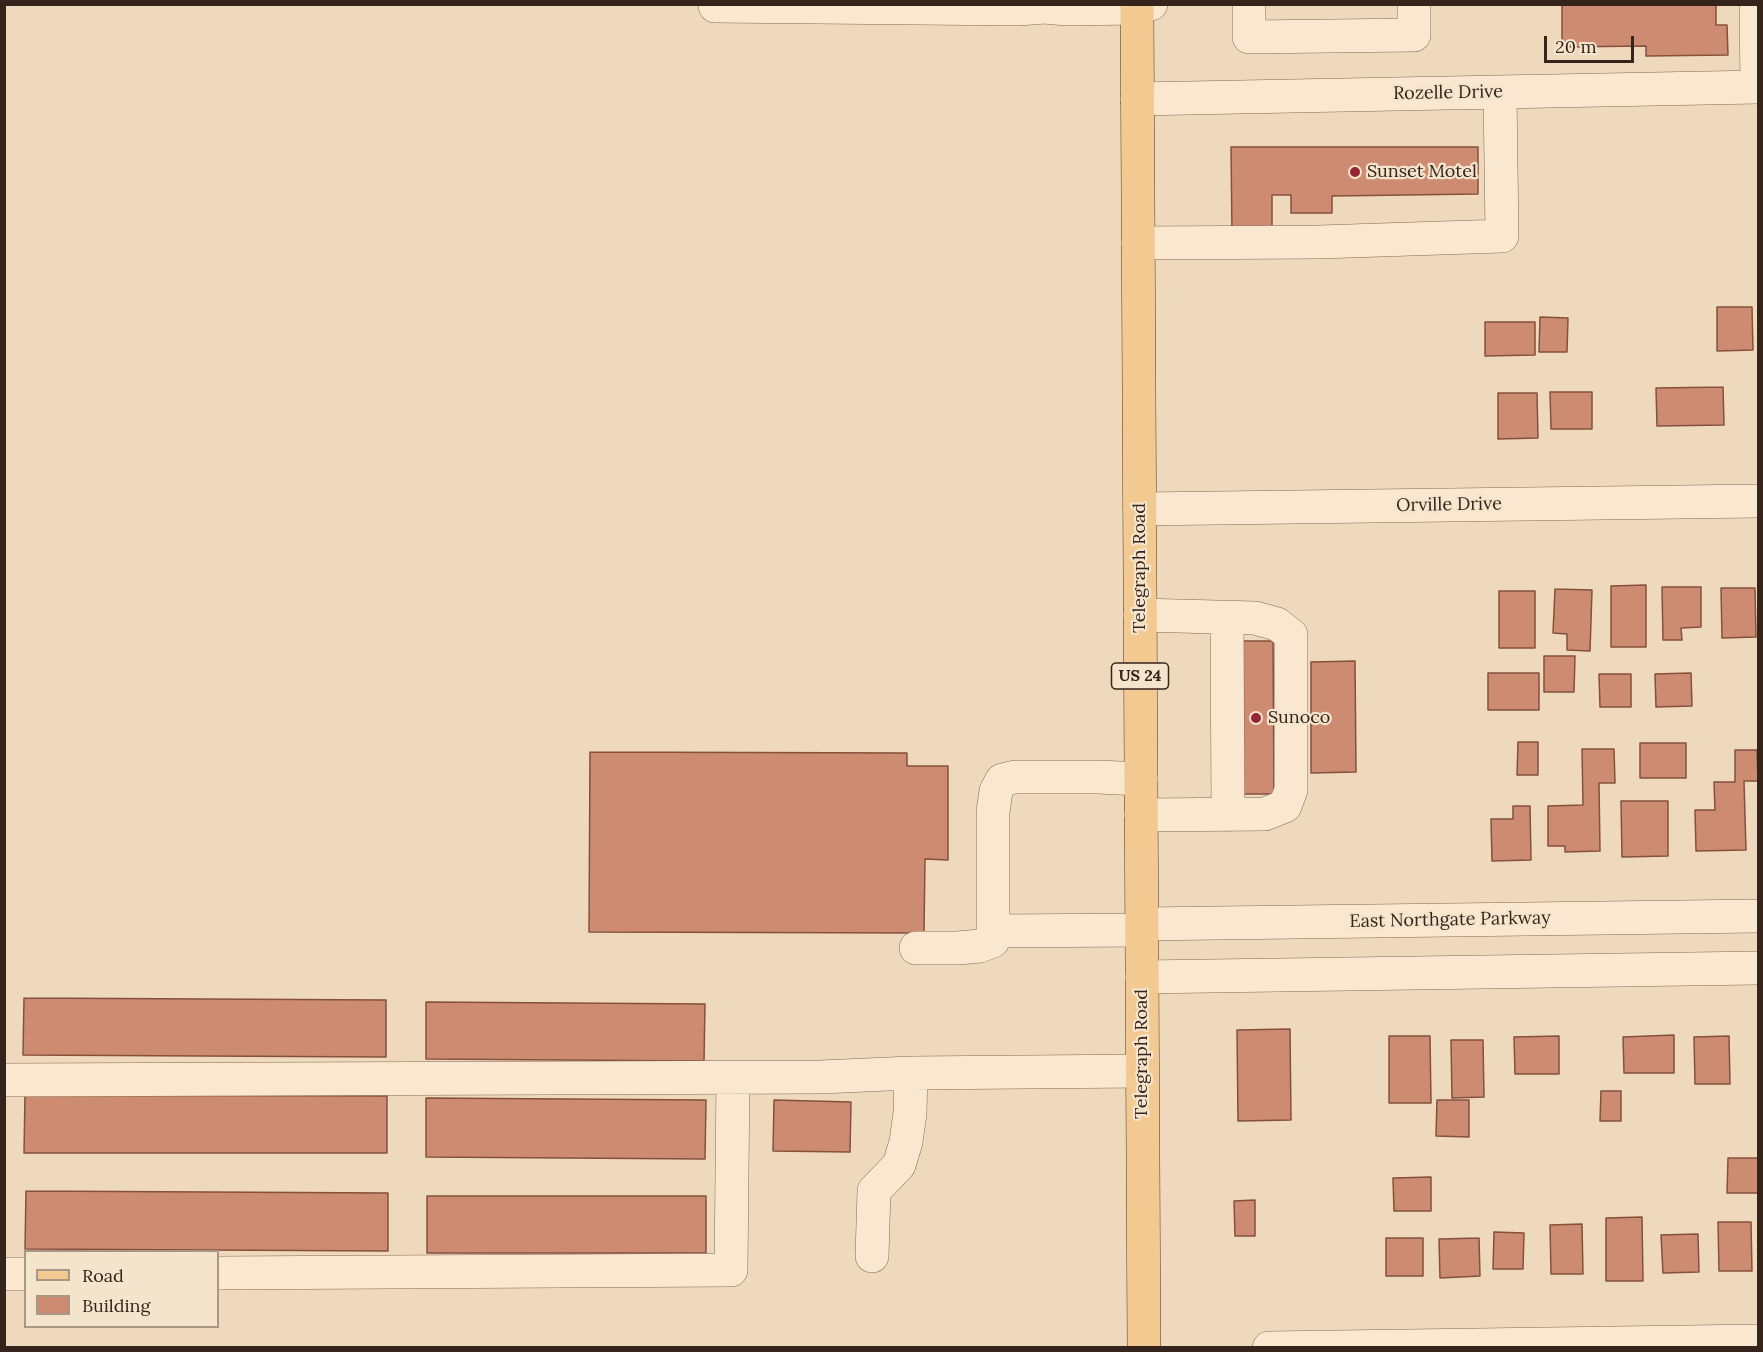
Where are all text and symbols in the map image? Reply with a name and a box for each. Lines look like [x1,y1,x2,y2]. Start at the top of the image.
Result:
scale bar [1547,24,1637,62]
text: 20 m [1555,35,1597,58]
street label: Rozelle Drive [1393,81,1503,105]
place label: Sunset Motel [1367,161,1477,183]
marker: Sunset Motel [1348,165,1362,179]
street label: Orville Drive [1396,493,1502,517]
street label: Telegraph Road [1129,503,1151,633]
road number: US 24 [1112,663,1168,689]
place label: Sunoco [1268,707,1330,729]
marker: Sunoco [1249,711,1263,725]
street label: East Northgate Parkway [1349,907,1551,933]
street label: Telegraph Road [1131,989,1153,1119]
legend [24,1250,219,1328]
text: Road [82,1264,124,1287]
text: Building [82,1294,150,1317]

